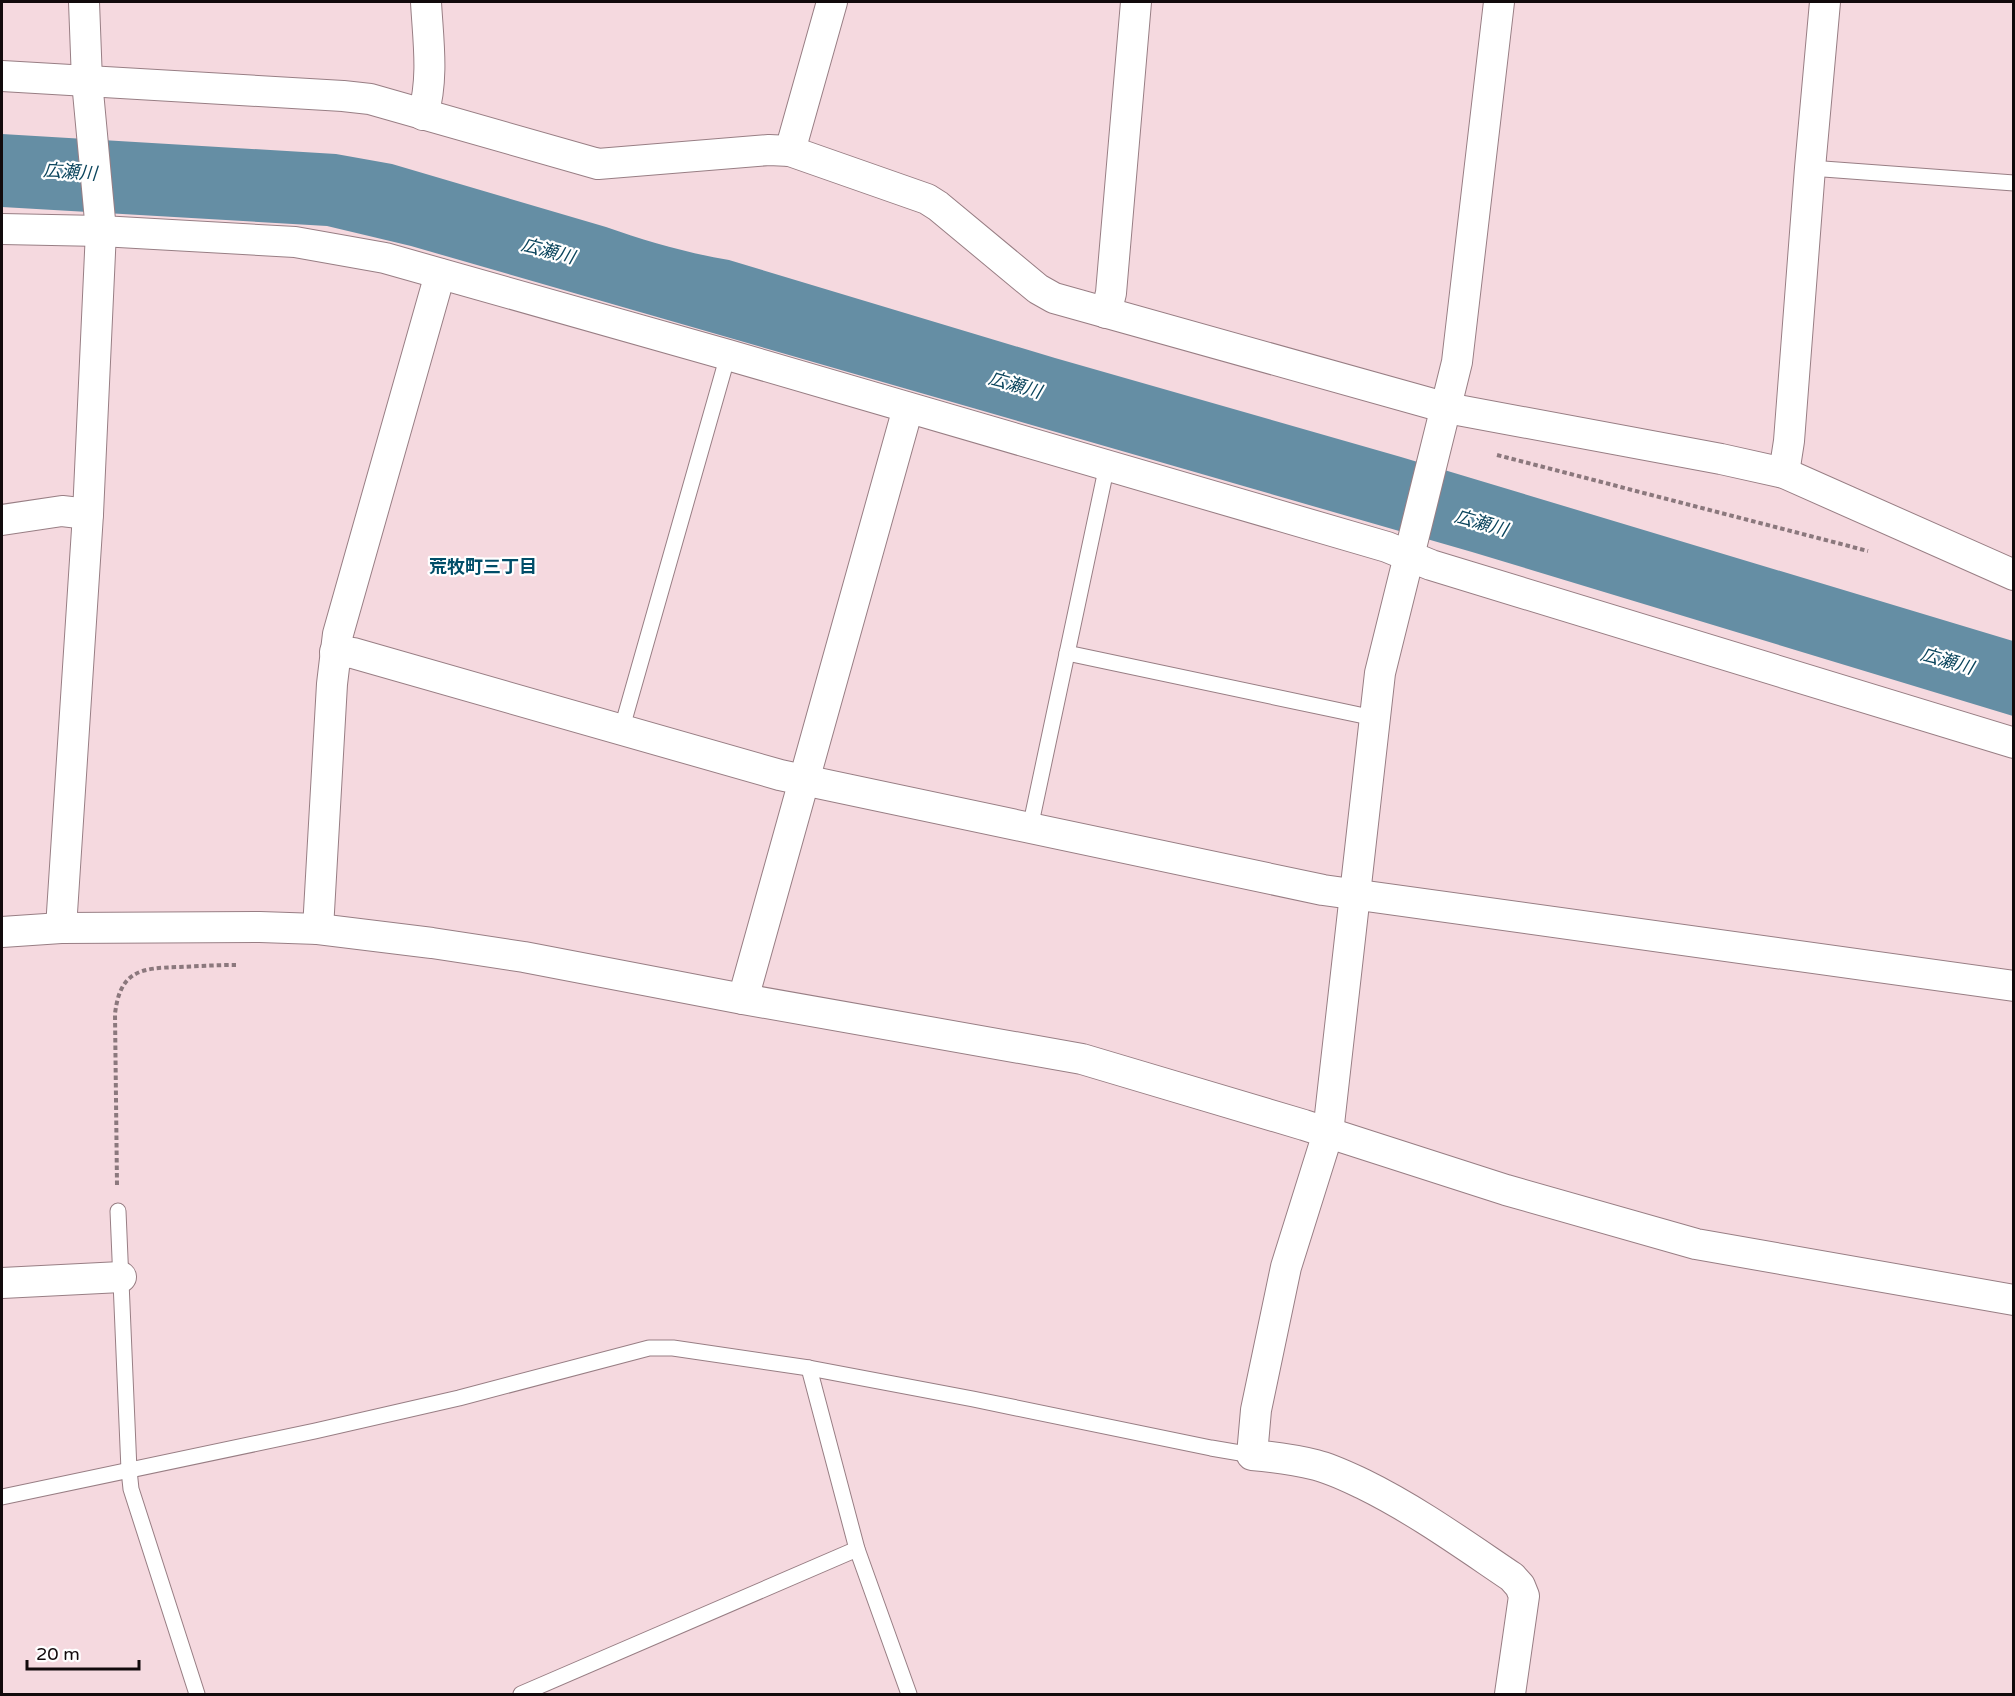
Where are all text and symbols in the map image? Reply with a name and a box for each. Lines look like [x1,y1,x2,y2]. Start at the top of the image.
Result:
water label: 広瀬川 [42,159,100,185]
water label: 広瀬川 [519,233,579,269]
water label: 広瀬川 [986,367,1046,404]
water label: 広瀬川 [1452,505,1512,542]
district label: 荒牧町三丁目 [429,556,537,578]
water label: 広瀬川 [1918,643,1978,680]
scale bar [27,1633,140,1671]
text: 20 m [36,1643,80,1665]

